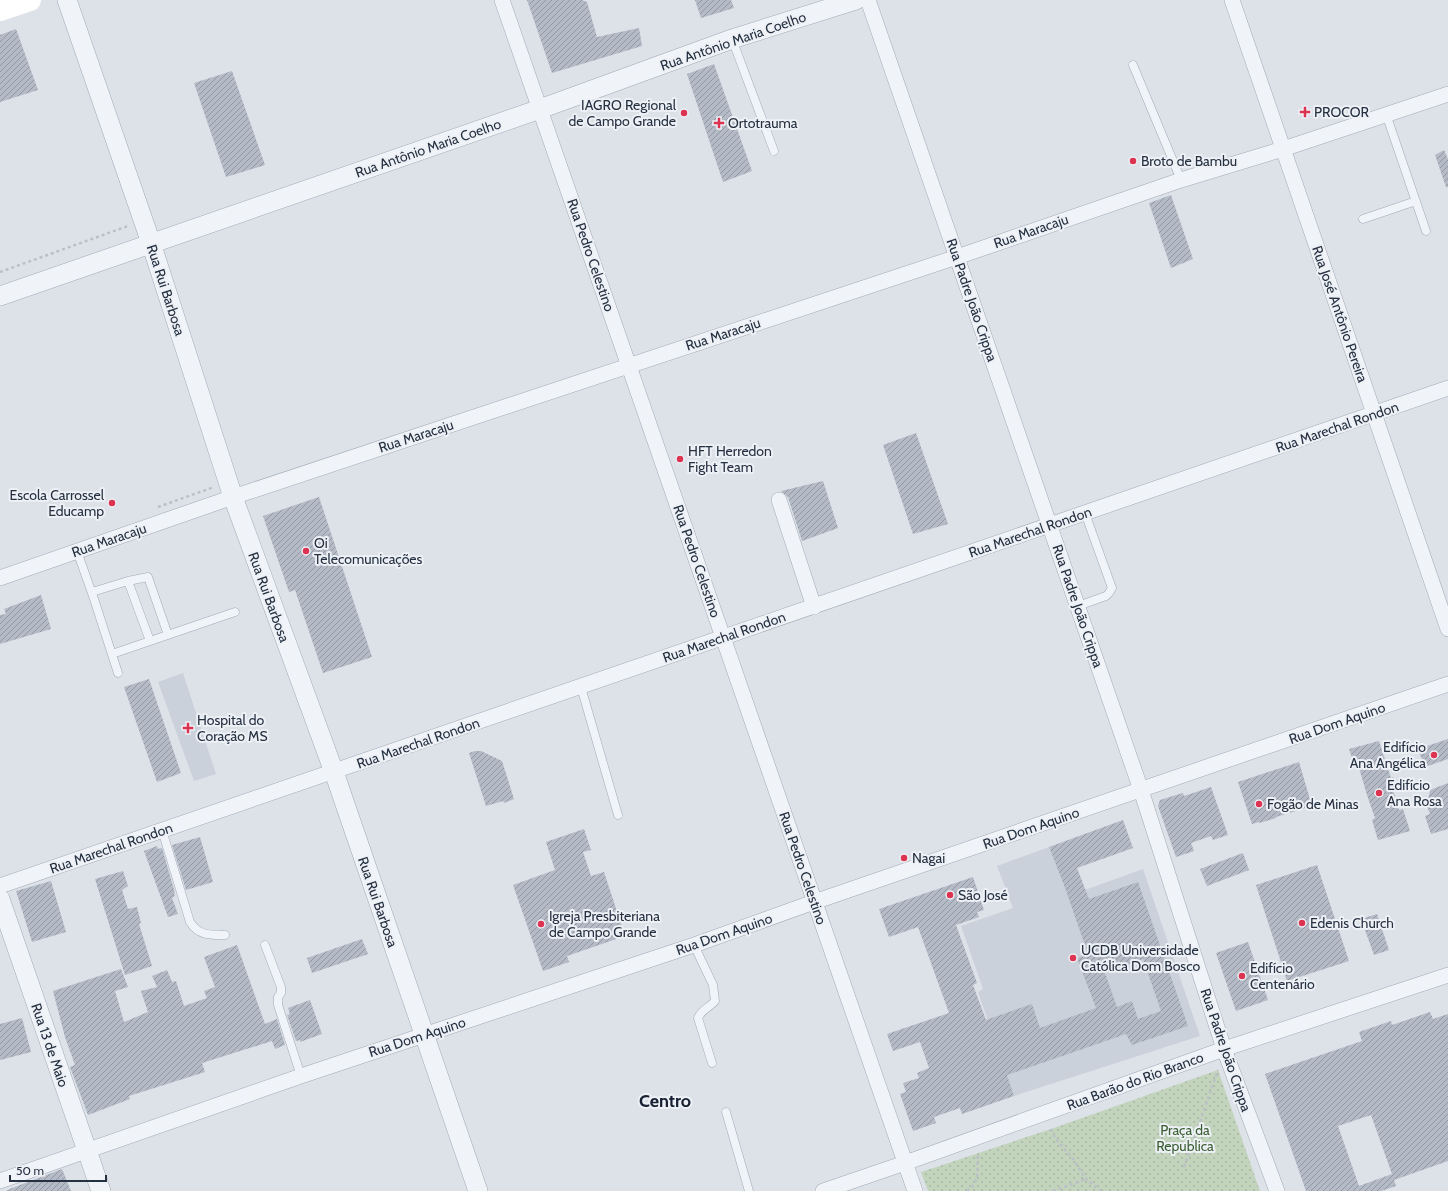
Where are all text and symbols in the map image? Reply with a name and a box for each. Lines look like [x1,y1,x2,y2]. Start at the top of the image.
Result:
street label: Rua Antônio Maria Coelho [658,7,809,74]
place label: IAGRO Regional de Campo Grande [569,96,677,130]
place label: PROCOR [1314,103,1369,121]
marker: PROCOR [1299,106,1311,118]
marker: IAGRO Regional de Campo Grande [679,108,689,118]
street label: Rua Antônio Maria Coelho [353,114,504,181]
place label: Ortotrauma [728,114,798,132]
marker: Ortotrauma [713,117,725,129]
place label: Broto de Bambu [1141,152,1237,170]
marker: Broto de Bambu [1128,156,1138,166]
street label: Rua Pedro Celestino [563,196,619,314]
street label: Rua Maracaju [991,210,1071,252]
street label: Rua Padre João Crippa [942,236,1002,364]
street label: Rua Rui Barbosa [143,242,189,338]
street label: Rua José Antônio Pereira [1308,243,1372,385]
street label: Rua Maracaju [683,313,763,355]
street label: Rua Marechal Rondon [1273,397,1401,457]
street label: Rua Maracaju [376,415,456,457]
place label: HFT Herredon Fight Team [688,442,772,476]
marker: HFT Herredon Fight Team [675,454,685,464]
place label: Escola Carrossel Educamp [10,486,105,520]
marker: Escola Carrossel Educamp [107,498,117,508]
street label: Rua Pedro Celestino [669,502,725,620]
street label: Rua Marechal Rondon [966,502,1094,562]
street label: Rua Maracaju [69,519,149,561]
place label: Oi Telecomunicações [314,534,422,568]
street label: Rua Padre João Crippa [1048,542,1108,670]
marker: Oi Telecomunicações [301,546,311,556]
street label: Rua Rui Barbosa [244,549,294,645]
street label: Rua Marechal Rondon [660,607,788,667]
street label: Rua Dom Aquino [1286,698,1388,748]
place label: Hospital do Coração MS [197,711,268,745]
street label: Rua Marechal Rondon [354,713,482,773]
marker: Hospital do Coração MS [182,722,194,734]
place label: Edifício Ana Angélica [1350,738,1426,772]
marker: Edifício Ana Angélica [1429,750,1439,760]
place label: Edifício Ana Rosa [1387,776,1442,810]
marker: Edifício Ana Rosa [1374,788,1384,798]
place label: Fogão de Minas [1267,795,1359,813]
marker: Fogão de Minas [1254,799,1264,809]
street label: Rua Dom Aquino [980,803,1082,853]
street label: Rua Pedro Celestino [775,809,831,927]
street label: Rua Marechal Rondon [47,818,175,878]
place label: Nagai [912,849,945,867]
marker: Nagai [899,853,909,863]
street label: Rua Rui Barbosa [354,854,402,950]
place label: São José [958,886,1008,904]
marker: São José [945,890,955,900]
place label: Igreja Presbiteriana de Campo Grande [549,907,660,941]
street label: Rua Dom Aquino [673,909,775,959]
place label: Edenis Church [1310,914,1394,932]
marker: Edenis Church [1297,918,1307,928]
marker: Igreja Presbiteriana de Campo Grande [536,919,546,929]
place label: UCDB Universidade Católica Dom Bosco [1081,941,1200,975]
marker: UCDB Universidade Católica Dom Bosco [1068,953,1078,963]
place label: Edifício Centenário [1250,959,1315,993]
marker: Edifício Centenário [1237,971,1247,981]
street label: Rua Padre João Crippa [1196,986,1256,1114]
street label: Rua 13 de Maio [27,1001,73,1090]
street label: Rua Dom Aquino [366,1013,468,1061]
street label: Rua Barão do Rio Branco [1064,1048,1206,1114]
district label: Centro [639,1090,691,1112]
park label: Praça da Republica [1156,1121,1214,1155]
scale bar [10,1157,106,1183]
text: 50 m [16,1163,44,1178]

